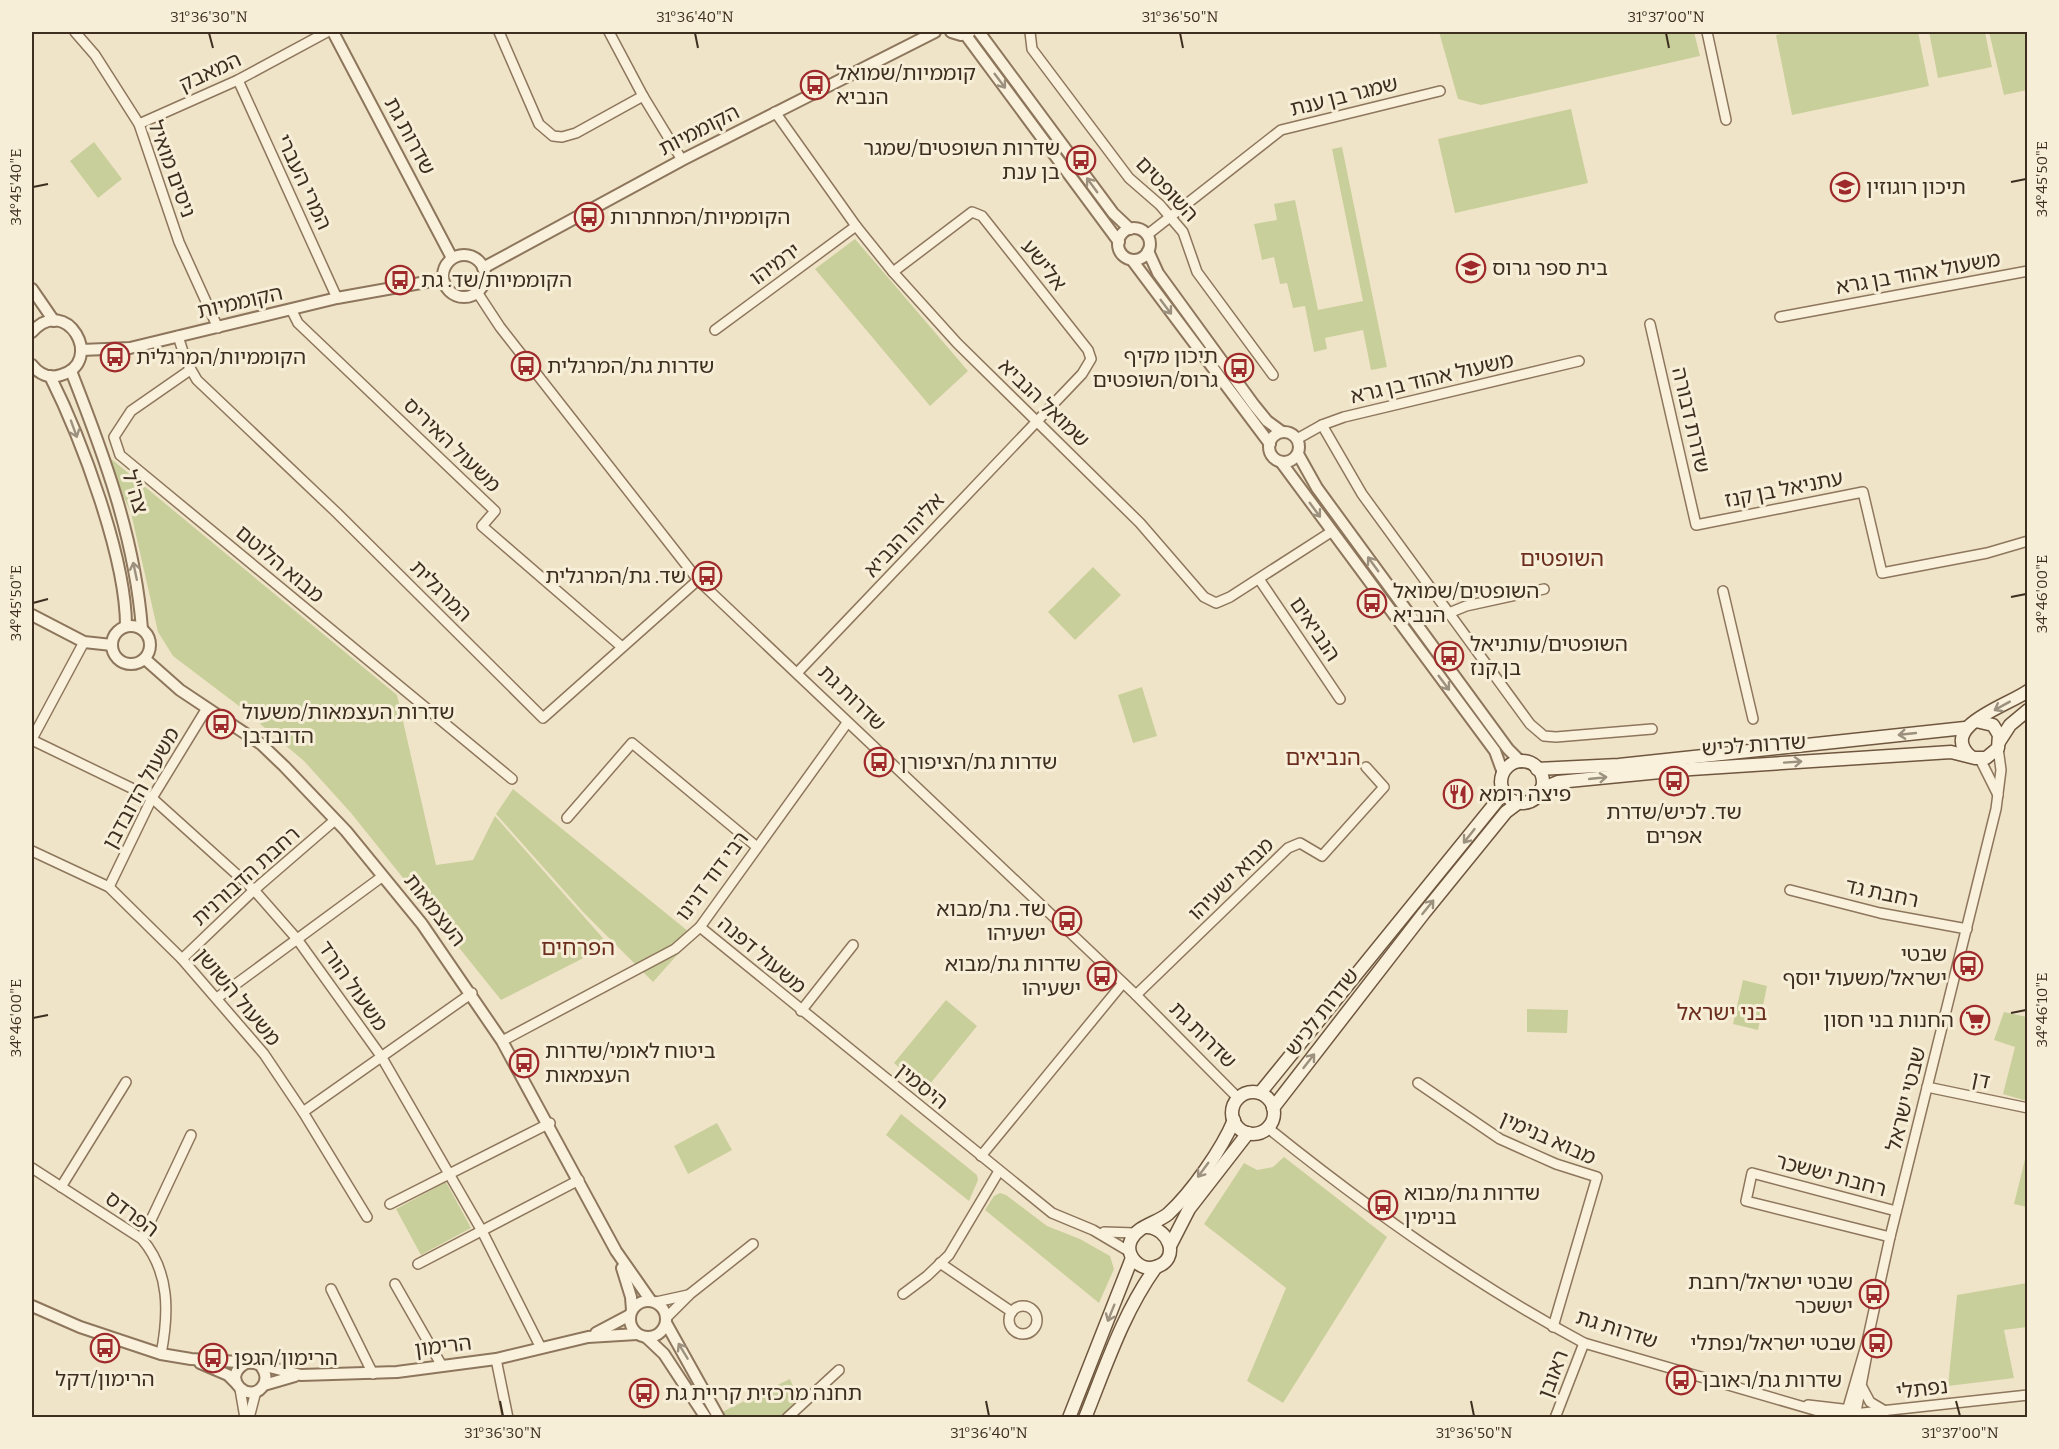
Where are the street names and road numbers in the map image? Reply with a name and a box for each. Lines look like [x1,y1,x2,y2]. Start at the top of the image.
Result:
street label: המאבק [175,46,245,98]
street label: שמגר בן ענת [1287,70,1401,122]
street label: שדרות גת [379,93,441,179]
street label: הקוממיות [654,99,744,161]
street label: ניסים מואיל [142,117,202,221]
street label: המרי העברי [271,130,337,234]
street label: השופטים [1130,151,1204,227]
street label: אלישע [1016,234,1072,296]
street label: ירמיהו [745,237,805,291]
street label: משעול אהוד בן גרא [1834,246,2002,300]
street label: הקוממיות [195,280,285,324]
street label: משעול אהוד בן גרא [1348,347,1516,409]
street label: שמואל הנביא [993,353,1095,453]
street label: שדרת דבורה [1666,365,1716,475]
street label: משעול האיריס [398,392,506,498]
street label: עתניאל בן קנז [1723,465,1845,513]
street label: צה"ל [116,467,154,517]
street label: אליהו הנביא [858,487,950,583]
street label: מבוא הלוטם [230,520,330,609]
street label: המרגלית [405,555,477,627]
street label: הנביאים [1284,592,1346,666]
street label: שדרות גת [813,659,891,737]
street label: משעול הדובדבן [97,723,185,853]
street label: שדרות לכיש [1701,728,1807,762]
street label: רחבת הדבורנית [187,821,305,931]
street label: רבי דוד דנינו [670,826,754,926]
street label: מבוא ישעיהו [1183,832,1279,926]
street label: העצמאות [399,868,471,952]
street label: רחבת גד [1843,873,1921,913]
street label: משעול דפנה [712,910,812,1000]
street label: משעול הורד [312,936,394,1036]
street label: משעול השושן [189,943,287,1051]
street label: שדרות לכיש [1280,963,1364,1061]
street label: שדרות גת [1164,996,1242,1074]
street label: שבטי ישראל [1880,1044,1932,1154]
street label: היסמין [891,1057,953,1115]
street label: דן [1969,1065,1993,1095]
street label: מבוא בנימין [1496,1105,1600,1171]
street label: רחבת יששכר [1773,1148,1889,1202]
street label: הפרדס [100,1185,164,1243]
street label: שדרות גת [1573,1304,1661,1354]
street label: הרימון [413,1330,473,1362]
street label: ראובן [1532,1346,1574,1402]
street label: נפתלי [1895,1373,1949,1405]

